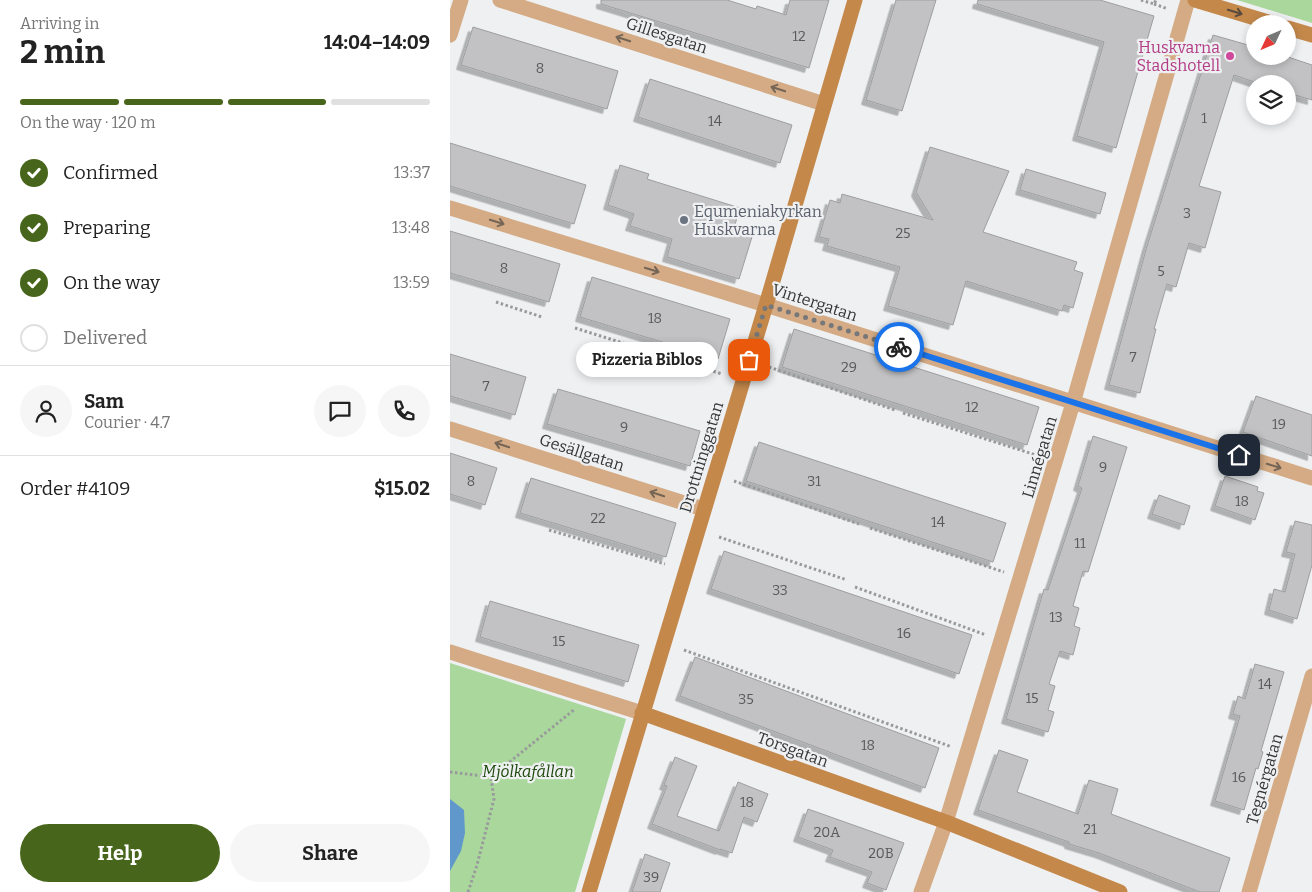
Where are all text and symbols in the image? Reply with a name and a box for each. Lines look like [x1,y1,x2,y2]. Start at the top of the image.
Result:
one-way arrow [1226,7,1242,17]
street label: Gillesgatan [624,13,710,58]
text: Arriving in [20,14,99,33]
north arrow [1246,15,1296,65]
map controls [1246,15,1296,125]
house number: 12 [792,28,806,45]
text: 14:04–14:09 [324,31,430,54]
text: 2 min [20,33,105,71]
one-way arrow [616,34,632,44]
place label: Huskvarna Stadshotell [1136,38,1220,75]
marker: Huskvarna Stadshotell [1224,50,1236,62]
house number: 8 [536,60,544,77]
button: layers [1246,75,1296,125]
one-way arrow [771,84,786,93]
house number: 1 [1201,110,1207,127]
text: On the way · 120 m [20,113,155,132]
house number: 14 [708,113,722,130]
icon: check [20,159,48,187]
text: Confirmed [63,161,158,184]
text: 13:37 [394,163,430,182]
place label: Equmeniakyrkan Huskvarna [694,202,822,239]
house number: 3 [1183,205,1191,222]
icon: check [20,214,48,242]
marker: Equmeniakyrkan Huskvarna [678,214,690,226]
text: Preparing [63,216,151,239]
text: 13:48 [392,218,430,237]
one-way arrow [488,218,504,227]
house number: 25 [895,225,911,242]
house number: 8 [500,260,508,277]
house number: 5 [1157,263,1165,280]
one-way arrow [644,265,660,275]
icon: check [20,269,48,297]
text: On the way [63,271,160,294]
text: 13:59 [393,273,430,292]
street label: Vintergatan [770,280,860,325]
house number: 18 [648,310,662,327]
courier [874,322,924,372]
text: Delivered [63,326,147,349]
icon: bike [885,333,913,361]
pin [728,339,770,381]
callout: Pizzeria Biblos [576,342,719,378]
icon: bag [735,346,763,374]
house number: 7 [1129,349,1137,366]
text: Pizzeria Biblos [592,350,702,369]
house number: 29 [841,359,857,376]
house number: 7 [482,378,490,395]
button: person [20,385,72,437]
button: chat [314,385,366,437]
button: phone [378,385,430,437]
text: Sam [84,390,124,413]
street label: Drottninggatan [676,399,727,515]
house number: 12 [965,399,979,416]
text: Courier · 4.7 [84,413,170,432]
street label: Linnégatan [1018,414,1061,500]
house number: 19 [1272,416,1286,433]
house number: 9 [620,419,628,436]
street label: Gesällgatan [537,430,627,475]
pin [1218,434,1260,476]
one-way arrow [495,440,510,449]
icon: home [1225,441,1253,469]
house number: 9 [1099,459,1107,476]
one-way arrow [1266,462,1282,471]
house number: 8 [467,473,475,490]
house number: 31 [807,473,821,490]
text: Order #4109 [20,477,131,500]
text: $15.02 [374,477,430,500]
one-way arrow [650,489,665,498]
house number: 18 [1235,493,1249,510]
house number: 22 [590,510,606,527]
house number: 14 [931,514,945,531]
house number: 11 [1074,535,1086,552]
house number: 33 [772,582,788,599]
house number: 13 [1049,609,1063,626]
house number: 16 [897,625,911,642]
house number: 15 [552,633,566,650]
house number: 14 [1258,676,1272,693]
house number: 15 [1025,690,1039,707]
house number: 35 [738,691,754,708]
street label: Torsgatan [755,728,831,771]
street label: Tegnérgatan [1242,731,1287,827]
house number: 18 [861,737,875,754]
park label: Mjölkafållan [482,762,574,781]
house number: 16 [1232,769,1246,786]
house number: 18 [740,794,754,811]
house number: 21 [1083,821,1097,838]
button: Help [20,824,220,882]
button: Share [230,824,430,882]
house number: 20A [814,824,840,841]
house number: 20B [868,845,894,862]
house number: 39 [643,869,659,886]

